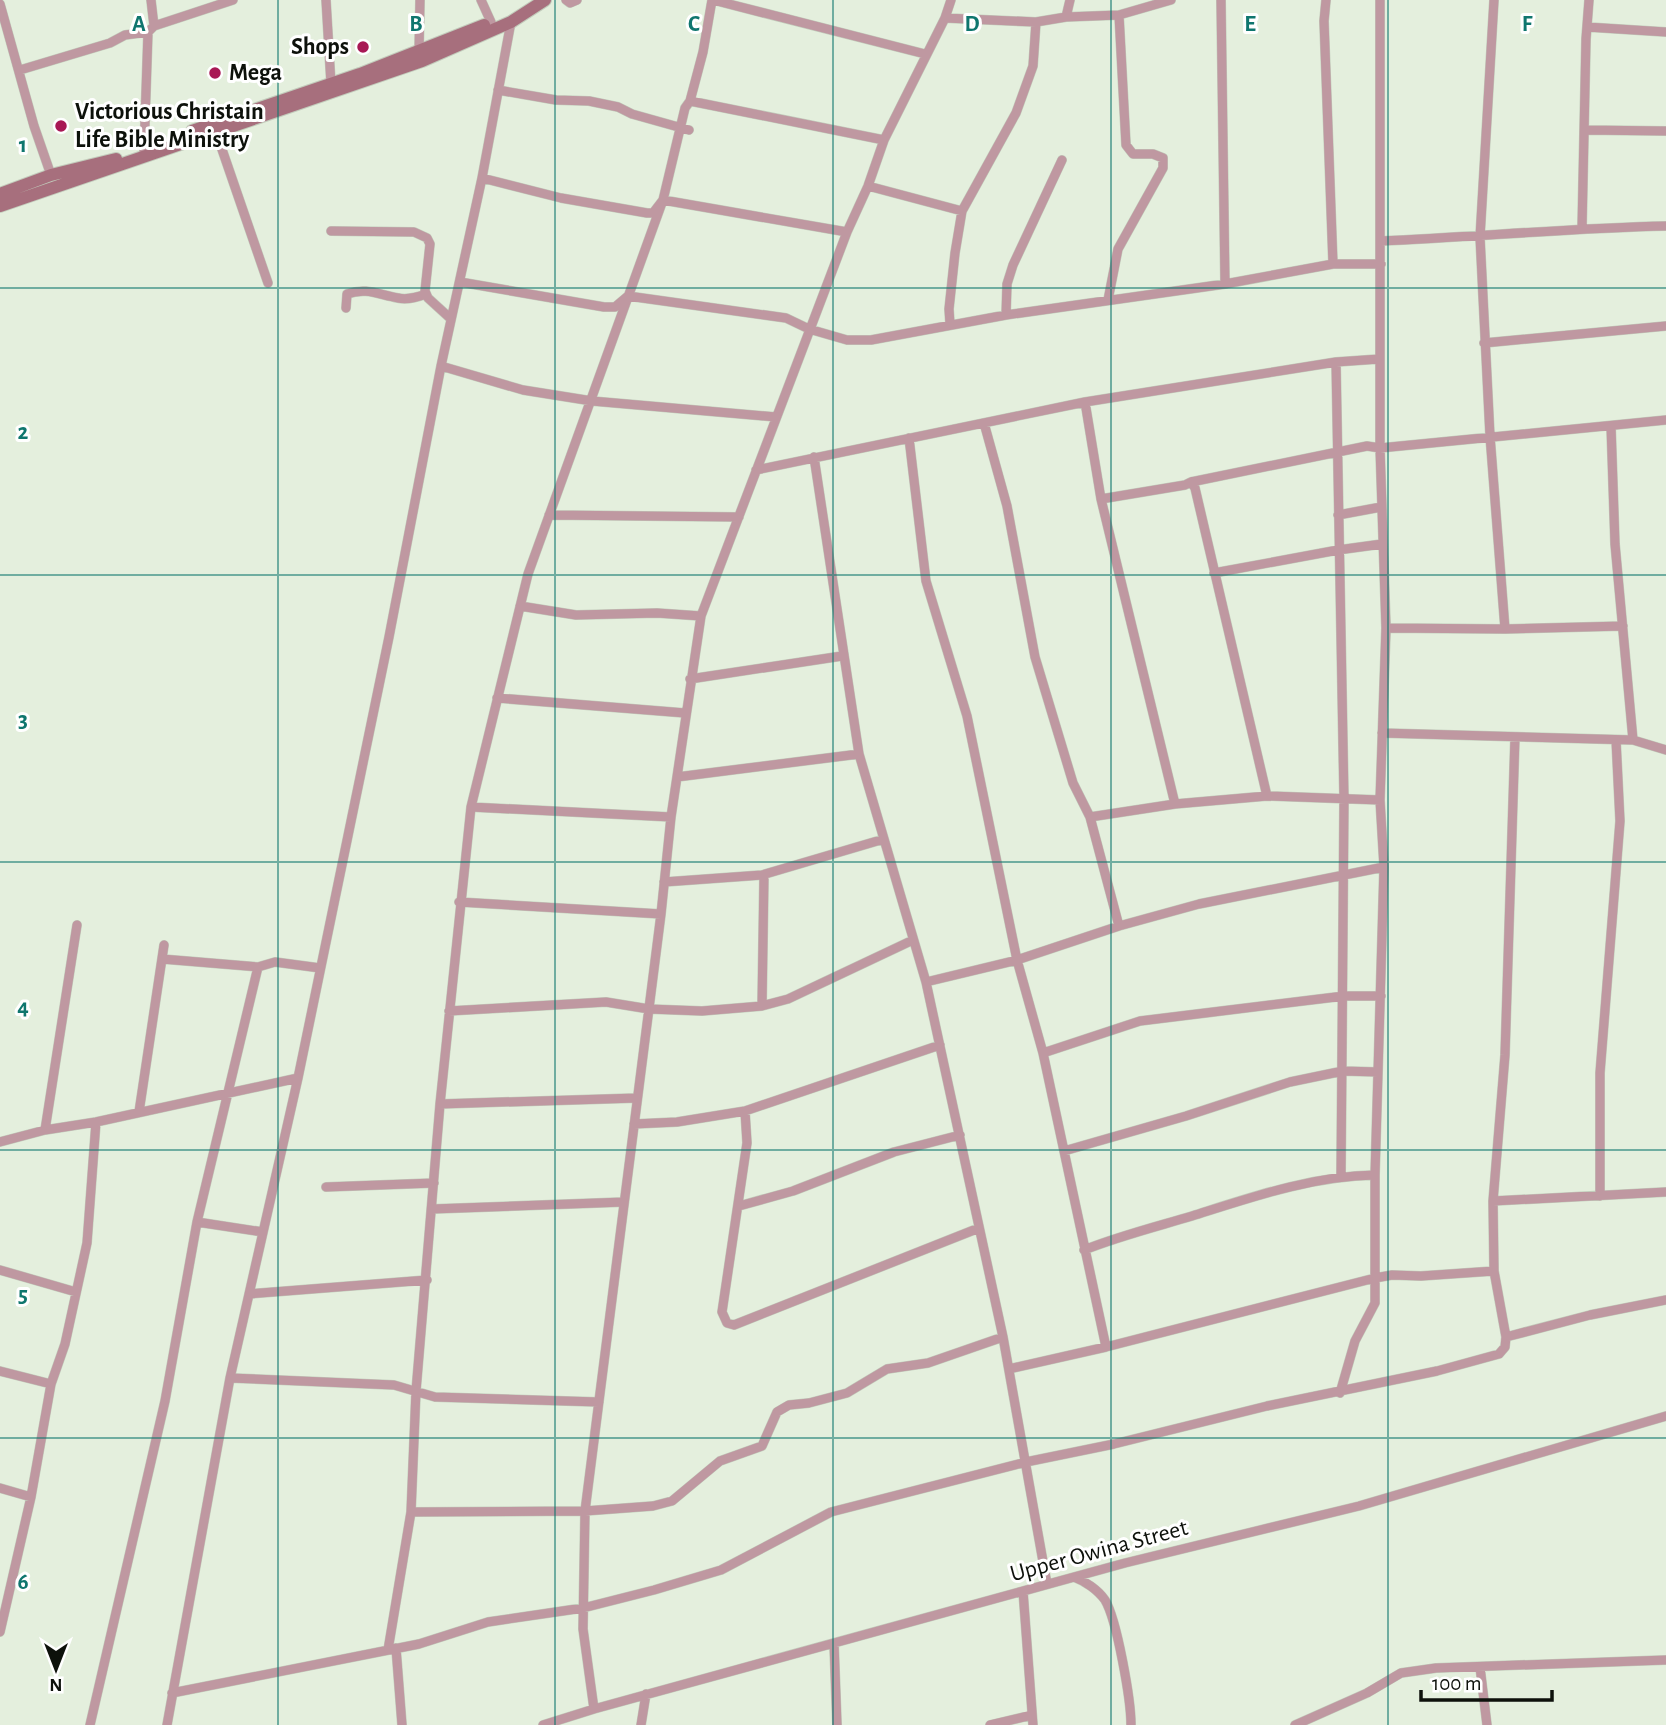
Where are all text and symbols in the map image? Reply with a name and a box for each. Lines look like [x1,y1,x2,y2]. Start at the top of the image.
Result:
text: A [132,13,146,36]
text: B [409,13,423,36]
text: C [688,13,700,36]
text: D [964,13,980,36]
text: E [1244,13,1256,36]
text: F [1522,13,1533,36]
place label: Shops [291,35,349,59]
marker: Shops [355,39,371,55]
place label: Mega [229,61,282,85]
marker: Mega [207,65,223,81]
place label: Victorious Christain Life Bible Ministry [75,100,264,152]
marker: Victorious Christain Life Bible Ministry [53,118,69,134]
text: 1 [19,134,27,157]
text: 2 [18,421,29,444]
text: 3 [18,709,28,732]
text: 4 [17,996,29,1019]
text: 5 [18,1284,28,1307]
street label: Upper Owina Street [1008,1516,1191,1586]
text: 6 [17,1571,29,1594]
north arrow [21,1634,91,1704]
scale bar [1421,1658,1552,1702]
text: 100 m [1432,1673,1482,1694]
text: N [49,1675,63,1694]

